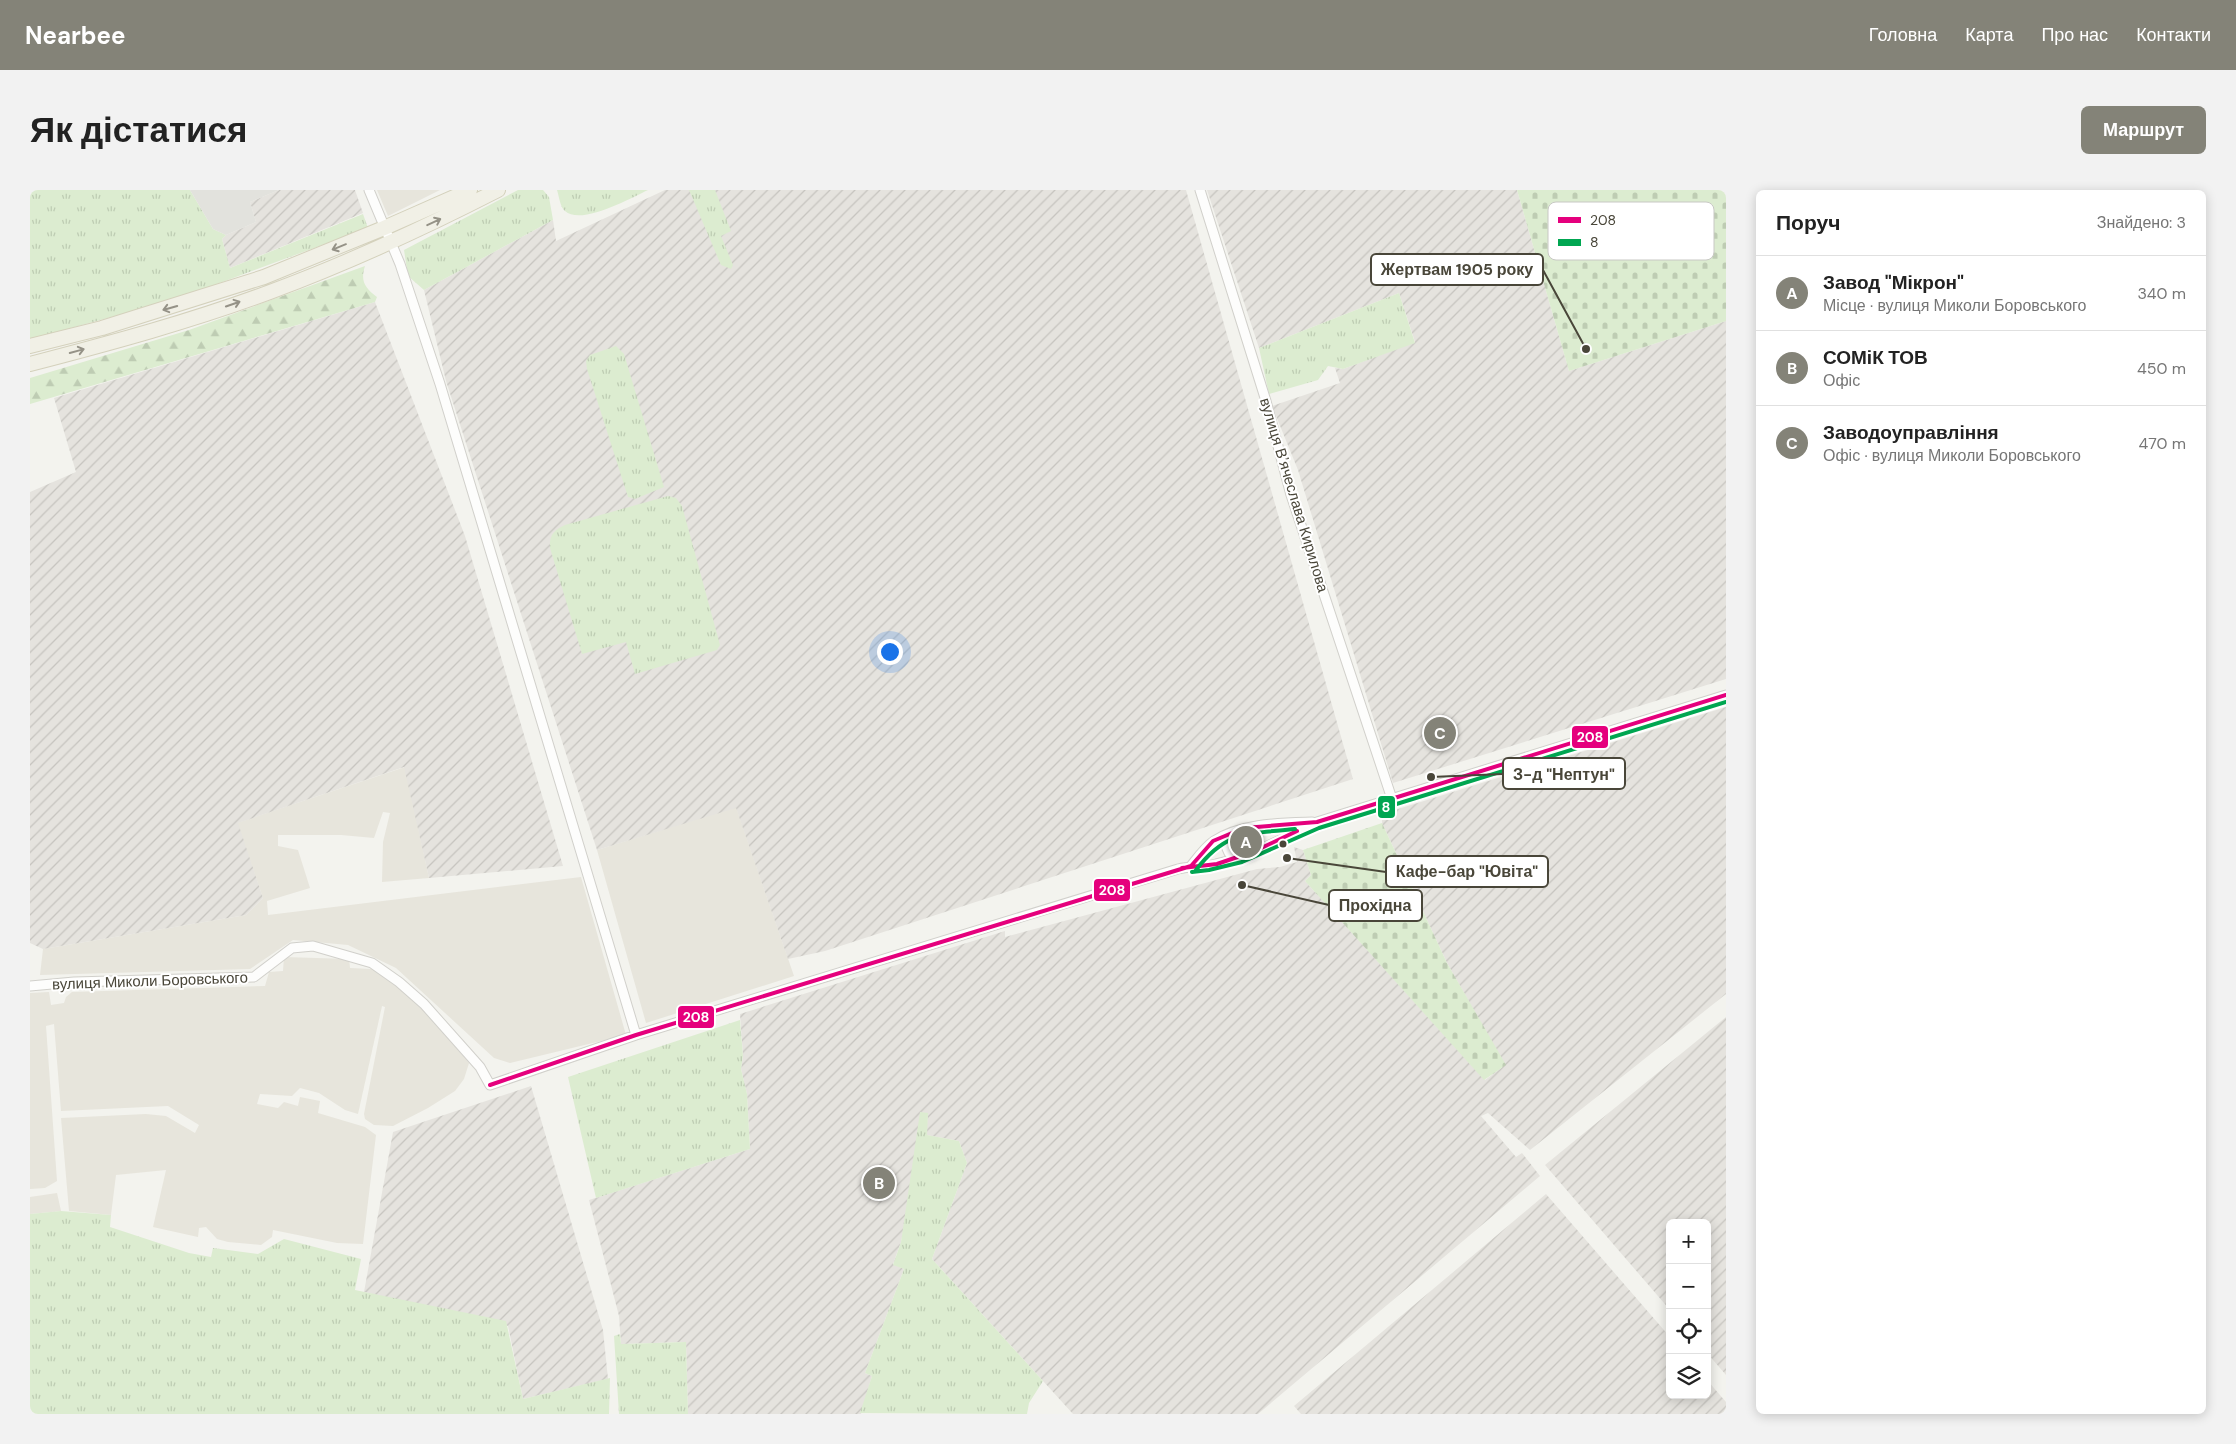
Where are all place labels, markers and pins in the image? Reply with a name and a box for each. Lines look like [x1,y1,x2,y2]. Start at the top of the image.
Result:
callout: Жертвам 1905 року [1371,254,1543,285]
pin: C [1424,714,1456,752]
callout: З-д "Нептун" [1503,758,1625,789]
pin: A [1230,823,1262,861]
unlabelled marker [1278,839,1288,849]
callout: Кафе-бар "Ювіта" [1386,856,1548,887]
callout: Прохідна [1329,890,1422,921]
pin: B [863,1164,895,1202]

